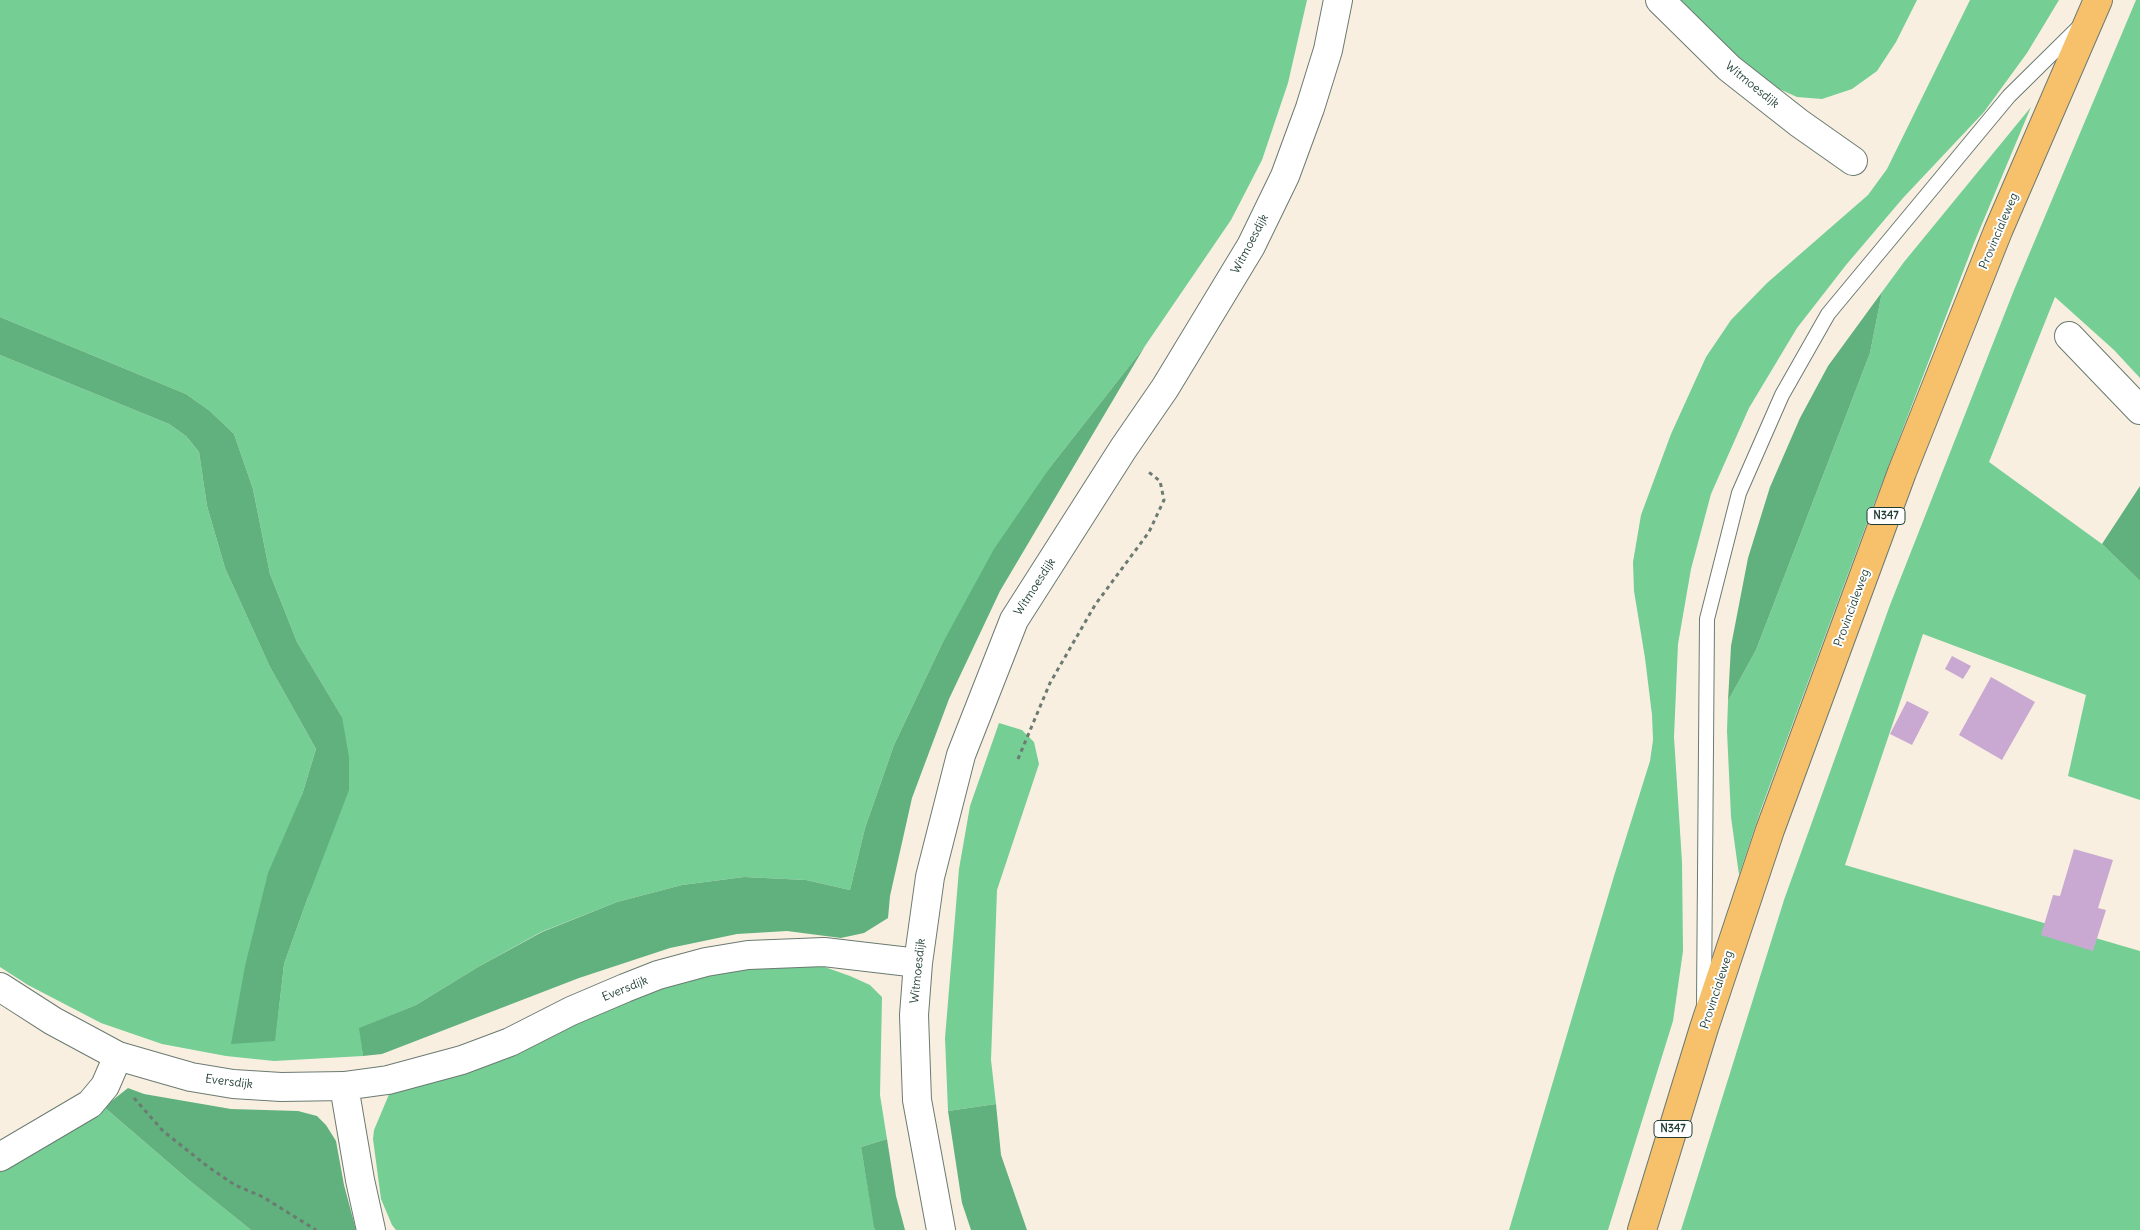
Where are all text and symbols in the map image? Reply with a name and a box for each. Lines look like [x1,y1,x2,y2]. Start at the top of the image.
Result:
street label: Witmoesdijk [1722,59,1782,111]
street label: Provincialeweg [1976,191,2022,271]
street label: Witmoesdijk [1228,212,1272,276]
road number: N347 [1867,508,1905,524]
street label: Witmoesdijk [1011,556,1059,618]
street label: Provincialeweg [1831,567,1873,649]
street label: Witmoesdijk [907,938,929,1004]
street label: Provincialeweg [1698,949,1736,1031]
street label: Eversdijk [600,973,650,1005]
street label: Eversdijk [204,1072,254,1092]
road number: N347 [1654,1120,1692,1138]

